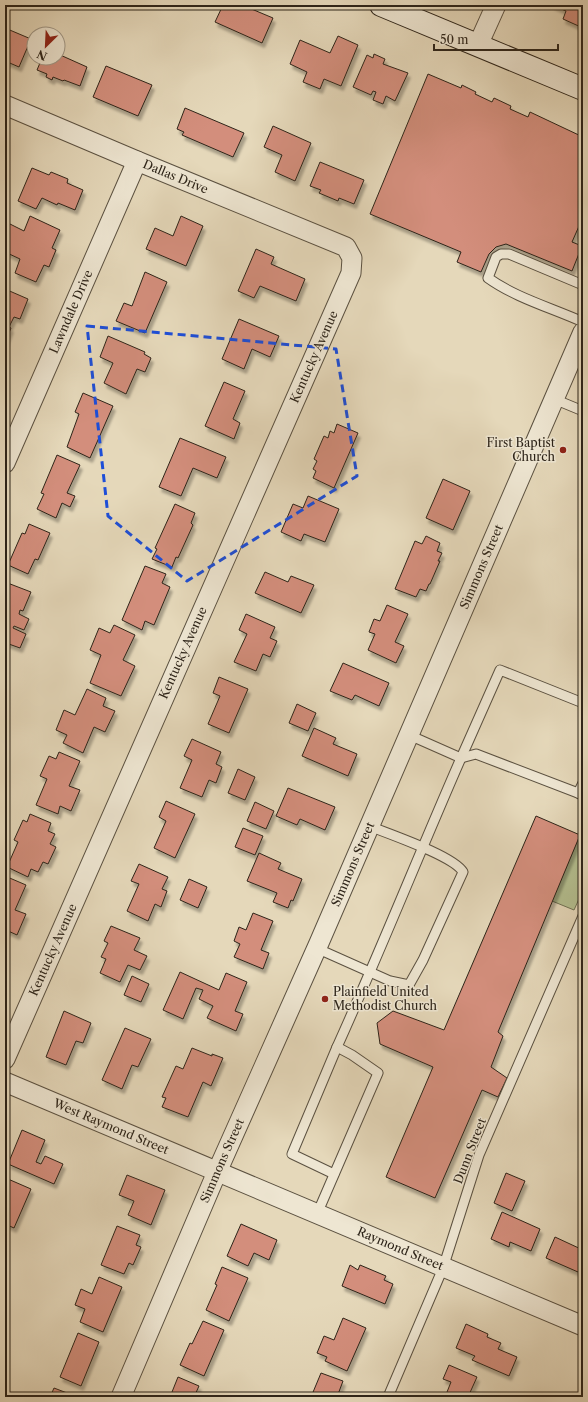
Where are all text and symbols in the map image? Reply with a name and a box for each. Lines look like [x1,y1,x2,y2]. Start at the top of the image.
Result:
north arrow [26,26,66,66]
scale bar [434,26,558,52]
text: 50 m [440,32,469,47]
text: N [34,47,49,63]
street label: Dallas Drive [141,156,211,197]
street label: Lawndale Drive [46,267,96,356]
street label: Kentucky Avenue [286,308,341,405]
place label: First Baptist Church [487,435,556,464]
marker: First Baptist Church [558,445,568,455]
street label: Simmons Street [456,521,506,611]
street label: Kentucky Avenue [155,604,210,701]
street label: Simmons Street [328,819,378,909]
street label: Kentucky Avenue [25,901,80,998]
place label: Plainfield United Methodist Church [333,984,438,1013]
marker: Plainfield United Methodist Church [320,994,330,1004]
street label: West Raymond Street [50,1095,172,1158]
street label: Simmons Street [197,1115,247,1205]
street label: Dunn Street [450,1115,489,1186]
street label: Raymond Street [355,1224,446,1274]

